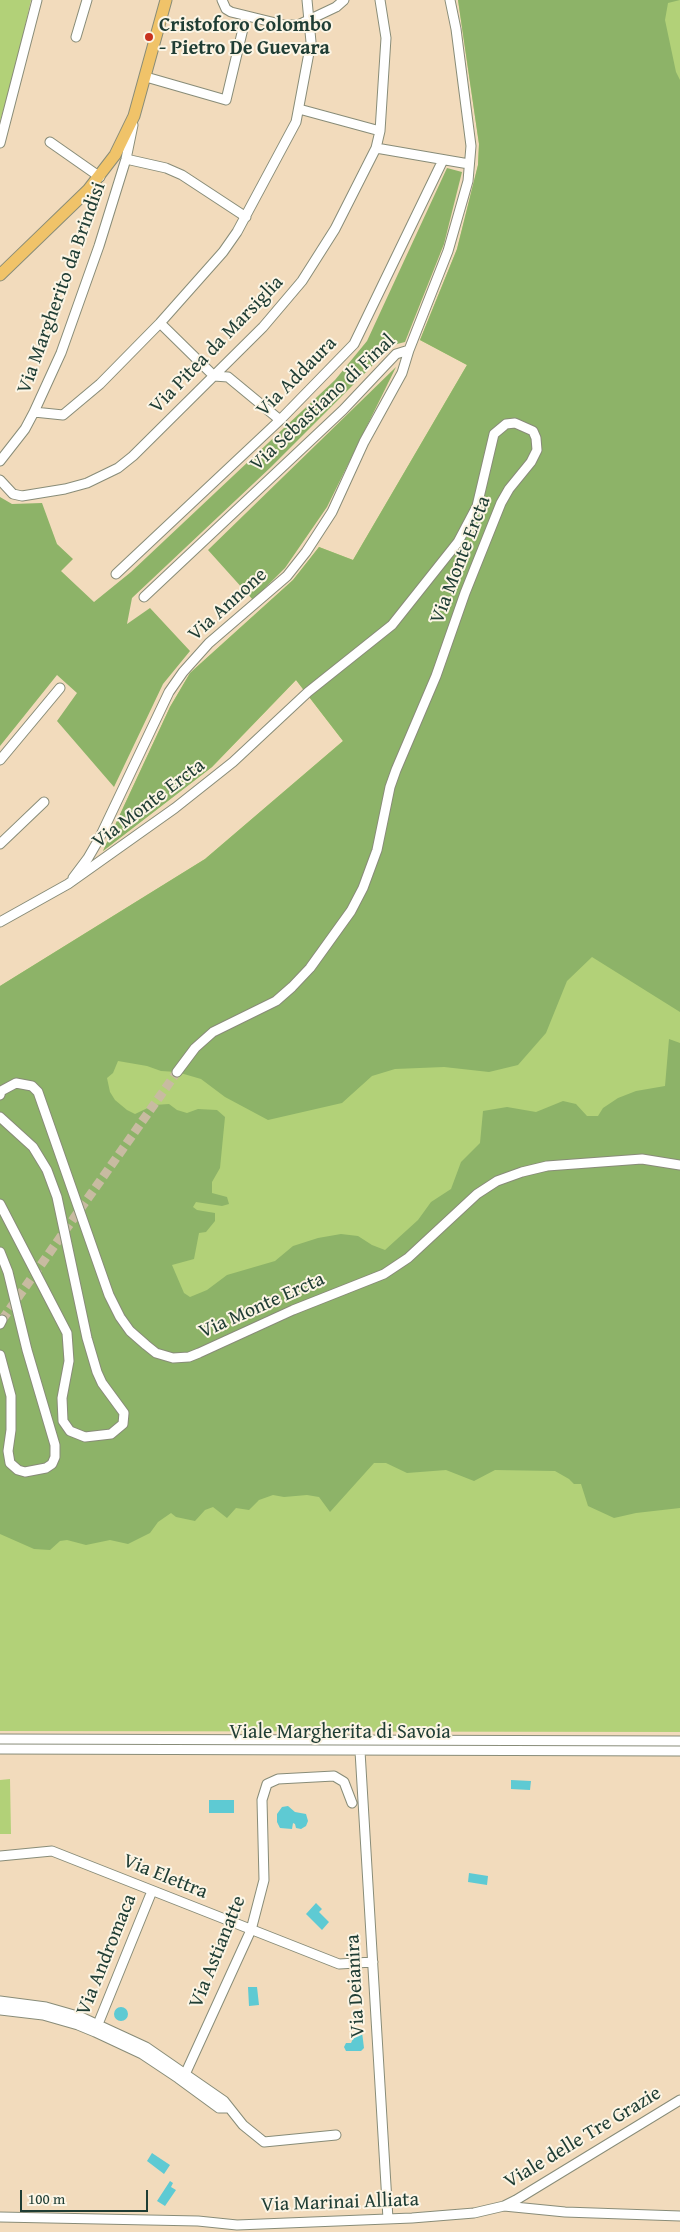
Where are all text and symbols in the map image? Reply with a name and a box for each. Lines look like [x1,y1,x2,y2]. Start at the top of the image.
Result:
place label: Cristoforo Colombo - Pietro De Guevara [159,14,332,61]
marker: Cristoforo Colombo - Pietro De Guevara [143,31,155,43]
street label: Via Margherito da Brindisi [12,179,112,397]
street label: Via Pitea da Marsiglia [145,271,289,419]
street label: Via Sebastiano di Final [245,330,401,476]
street label: Via Addaura [252,332,342,422]
street label: Via Monte Ercta [426,493,496,627]
street label: Via Annone [184,563,272,647]
street label: Via Monte Ercta [88,754,210,854]
street label: Via Monte Ercta [196,1268,328,1344]
street label: Viale Margherita di Savoia [229,1721,451,1745]
street label: Via Elettra [119,1849,211,1905]
street label: Via Andromaca [72,1891,142,2019]
street label: Via Astianatte [185,1892,251,2012]
street label: Via Deianira [341,1934,371,2038]
street label: Viale delle Tre Grazie [500,2082,666,2194]
scale bar [22,2180,150,2212]
text: 100 m [28,2188,65,2209]
street label: Via Marinai Alliata [261,2188,419,2218]

